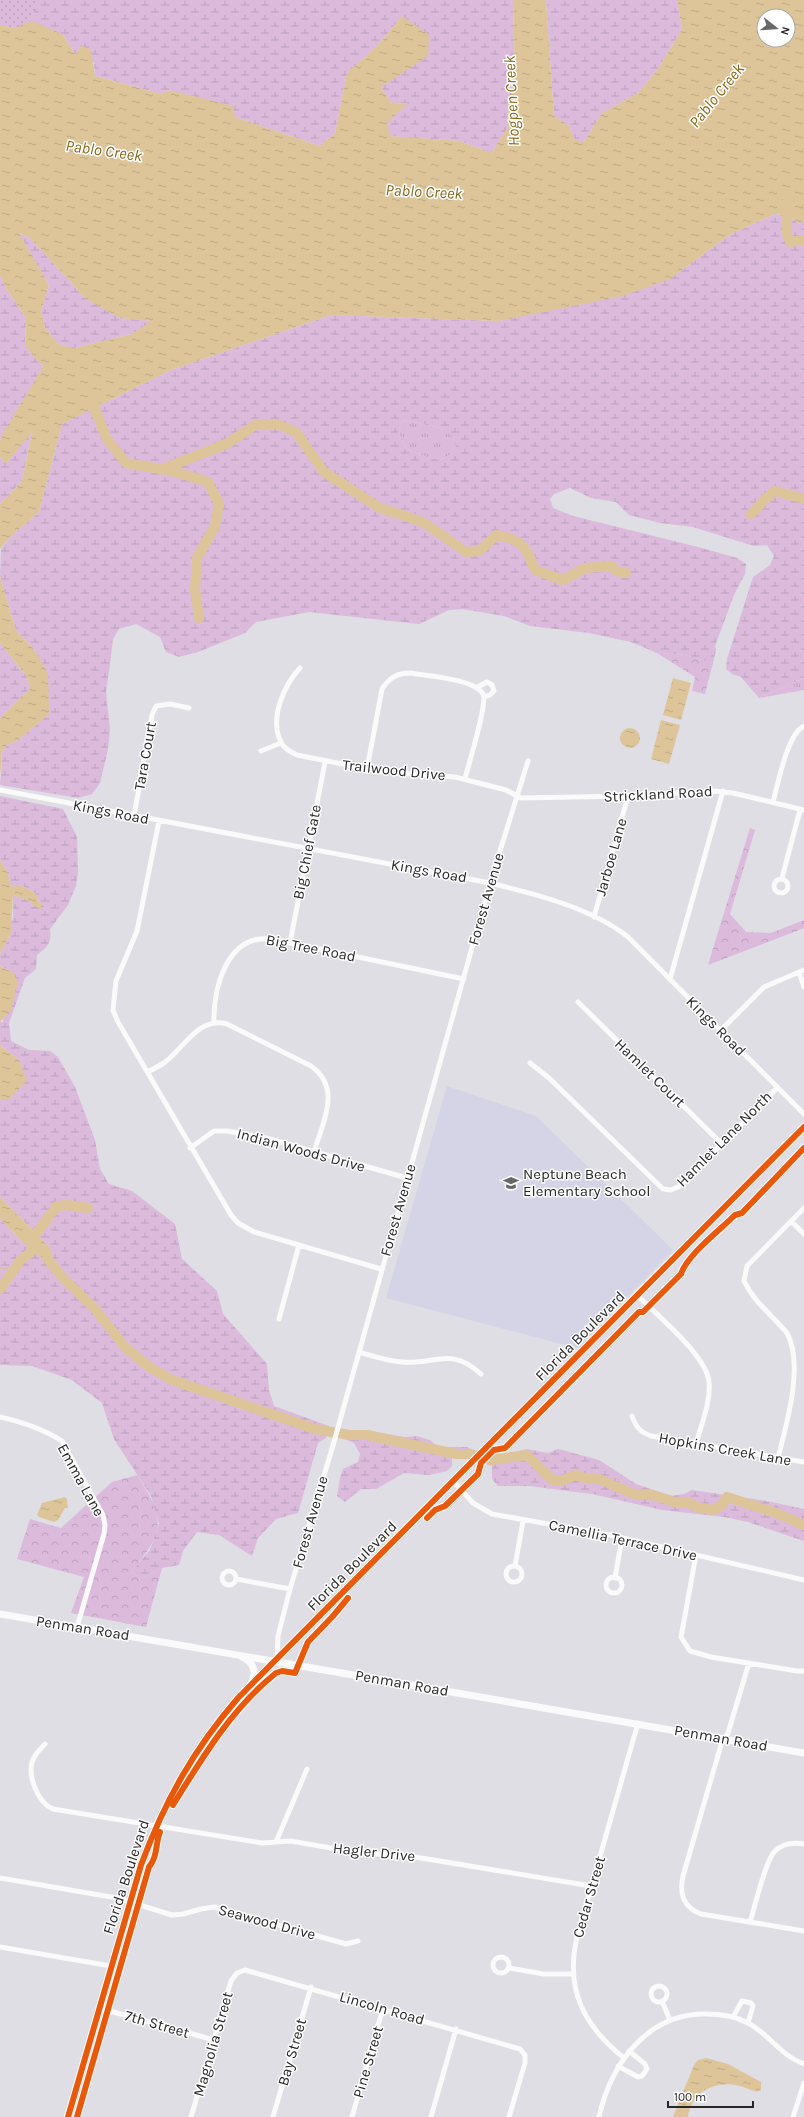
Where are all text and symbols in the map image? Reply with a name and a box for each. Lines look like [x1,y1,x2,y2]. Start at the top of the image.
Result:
north arrow [756,8,796,48]
text: N [778,25,792,36]
water label: Hogpen Creek [500,54,523,147]
water label: Pablo Creek [685,59,749,131]
water label: Pablo Creek [64,136,144,165]
water label: Pablo Creek [385,180,464,203]
street label: Tara Court [130,720,160,792]
street label: Trailwood Drive [342,756,446,784]
street label: Strickland Road [603,782,713,806]
street label: Kings Road [71,796,151,828]
street label: Big Chief Gate [289,803,325,901]
street label: Jarboe Lane [591,816,631,898]
street label: Forest Avenue [464,851,508,947]
street label: Kings Road [389,855,469,887]
street label: Big Tree Road [265,930,357,966]
street label: Kings Road [682,992,750,1060]
street label: Hamlet Court [611,1035,689,1111]
street label: Hamlet Lane North [673,1088,775,1190]
street label: Indian Woods Drive [235,1124,367,1176]
street label: Forest Avenue [376,1162,420,1258]
place label: Neptune Beach Elementary School [523,1165,650,1200]
school or university icon: Neptune Beach Elementary School [502,1174,520,1192]
street label: Florida Boulevard [531,1287,629,1385]
street label: Hopkins Creek Lane [657,1428,793,1470]
street label: Emma Lane [54,1441,108,1519]
street label: Forest Avenue [288,1474,332,1570]
street label: Camellia Terrace Drive [547,1515,699,1565]
street label: Florida Boulevard [303,1517,401,1615]
street label: Penman Road [35,1612,131,1644]
street label: Penman Road [354,1666,450,1700]
street label: Penman Road [673,1721,769,1755]
street label: Florida Boulevard [99,1817,153,1937]
street label: Hagler Drive [332,1839,416,1865]
street label: Cedar Street [569,1854,609,1940]
street label: Seawood Drive [216,1900,318,1944]
street label: Lincoln Road [337,1987,427,2029]
street label: Magnolia Street [189,1989,237,2099]
street label: 7th Street [123,2006,192,2042]
street label: Bay Street [274,2016,310,2088]
street label: Pine Street [349,2023,387,2100]
scale bar [668,2083,753,2109]
text: 100 m [674,2090,706,2104]

